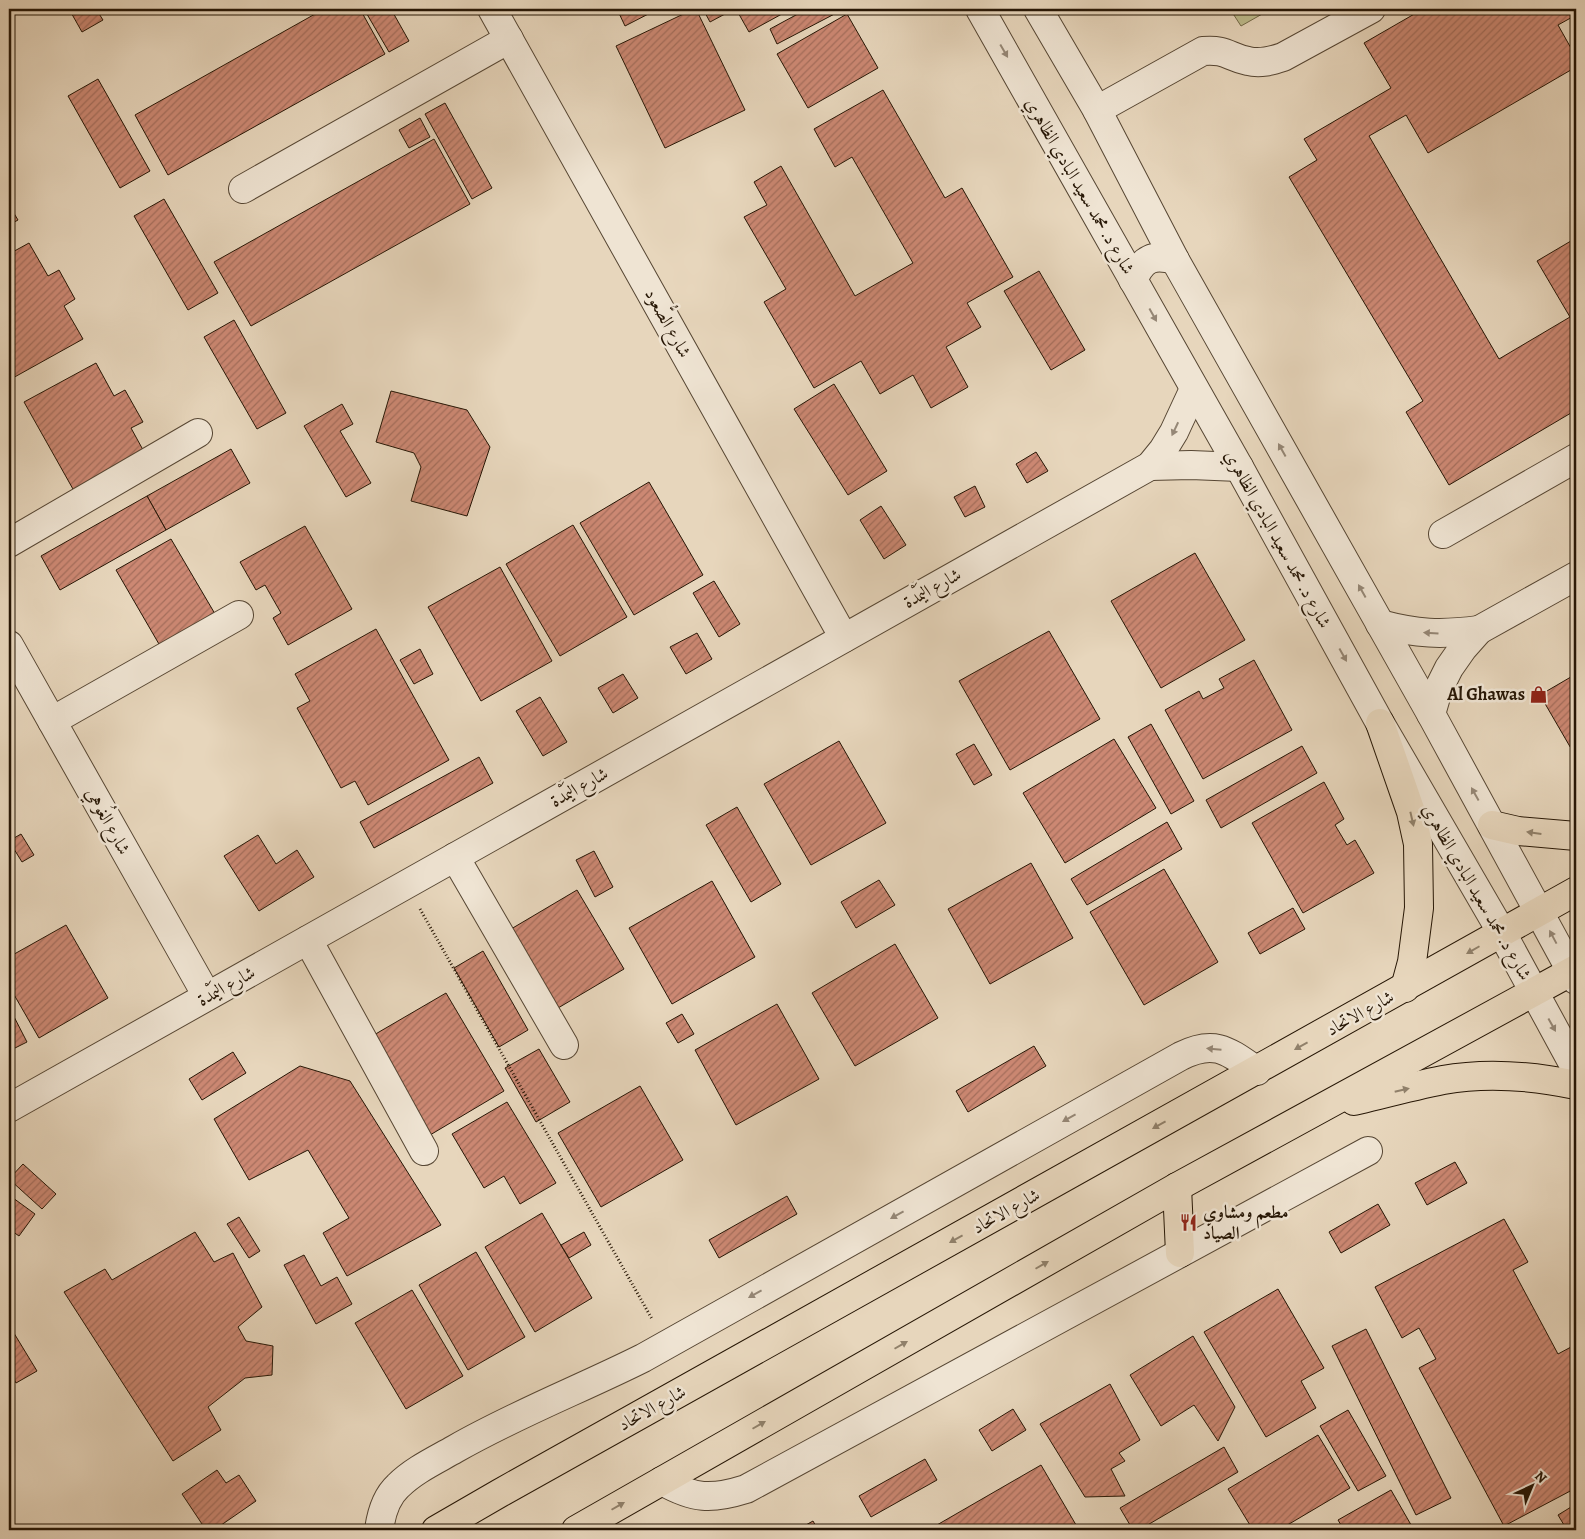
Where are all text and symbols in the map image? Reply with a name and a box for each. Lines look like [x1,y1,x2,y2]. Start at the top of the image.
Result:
one-way arrow [1000,44,1008,59]
street label: شارع د. محمد سعيد البادي الظاهري [1017,93,1140,280]
street label: شارع الصُّعود [637,281,702,363]
one-way arrow [1148,308,1157,321]
one-way arrow [1171,422,1179,436]
one-way arrow [1278,442,1286,457]
street label: شارع د. محمد سعيد البادي الظاهري [1216,446,1337,634]
street label: شارع اليَمْدة [898,561,967,616]
one-way arrow [1358,584,1366,599]
one-way arrow [1422,629,1438,637]
one-way arrow [1338,649,1347,662]
place label: Al Ghawas [1446,682,1525,706]
shop icon: Al Ghawas [1529,684,1549,704]
street label: شارع اليَمْدة [545,760,614,815]
street label: شارع الغُوهي [77,782,139,860]
one-way arrow [1471,787,1479,801]
street label: شارع د. محمد سعيد البادي الظاهري [1414,799,1537,986]
one-way arrow [1408,811,1416,826]
one-way arrow [1526,829,1542,837]
one-way arrow [1549,930,1557,944]
one-way arrow [1466,945,1479,954]
street label: شارع اليَمْدة [192,959,261,1014]
street label: شارع الاتحاد [1322,985,1400,1044]
one-way arrow [1548,1018,1557,1031]
one-way arrow [1294,1042,1307,1051]
one-way arrow [1206,1045,1222,1053]
one-way arrow [1394,1086,1410,1094]
one-way arrow [1063,1114,1076,1123]
one-way arrow [1152,1121,1165,1130]
street label: شارع الاتحاد [968,1183,1046,1242]
place label: مطعم ومشاوي الصياد [1203,1200,1289,1245]
one-way arrow [890,1211,905,1219]
restaurant icon: مطعم ومشاوي الصياد [1179,1212,1199,1232]
one-way arrow [948,1235,963,1243]
one-way arrow [1035,1260,1048,1269]
one-way arrow [748,1290,763,1298]
one-way arrow [893,1341,908,1349]
street label: شارع الاتحاد [614,1380,692,1439]
one-way arrow [753,1421,766,1430]
north arrow [1508,1462,1558,1512]
text: N [1530,1467,1551,1487]
one-way arrow [611,1502,626,1510]

